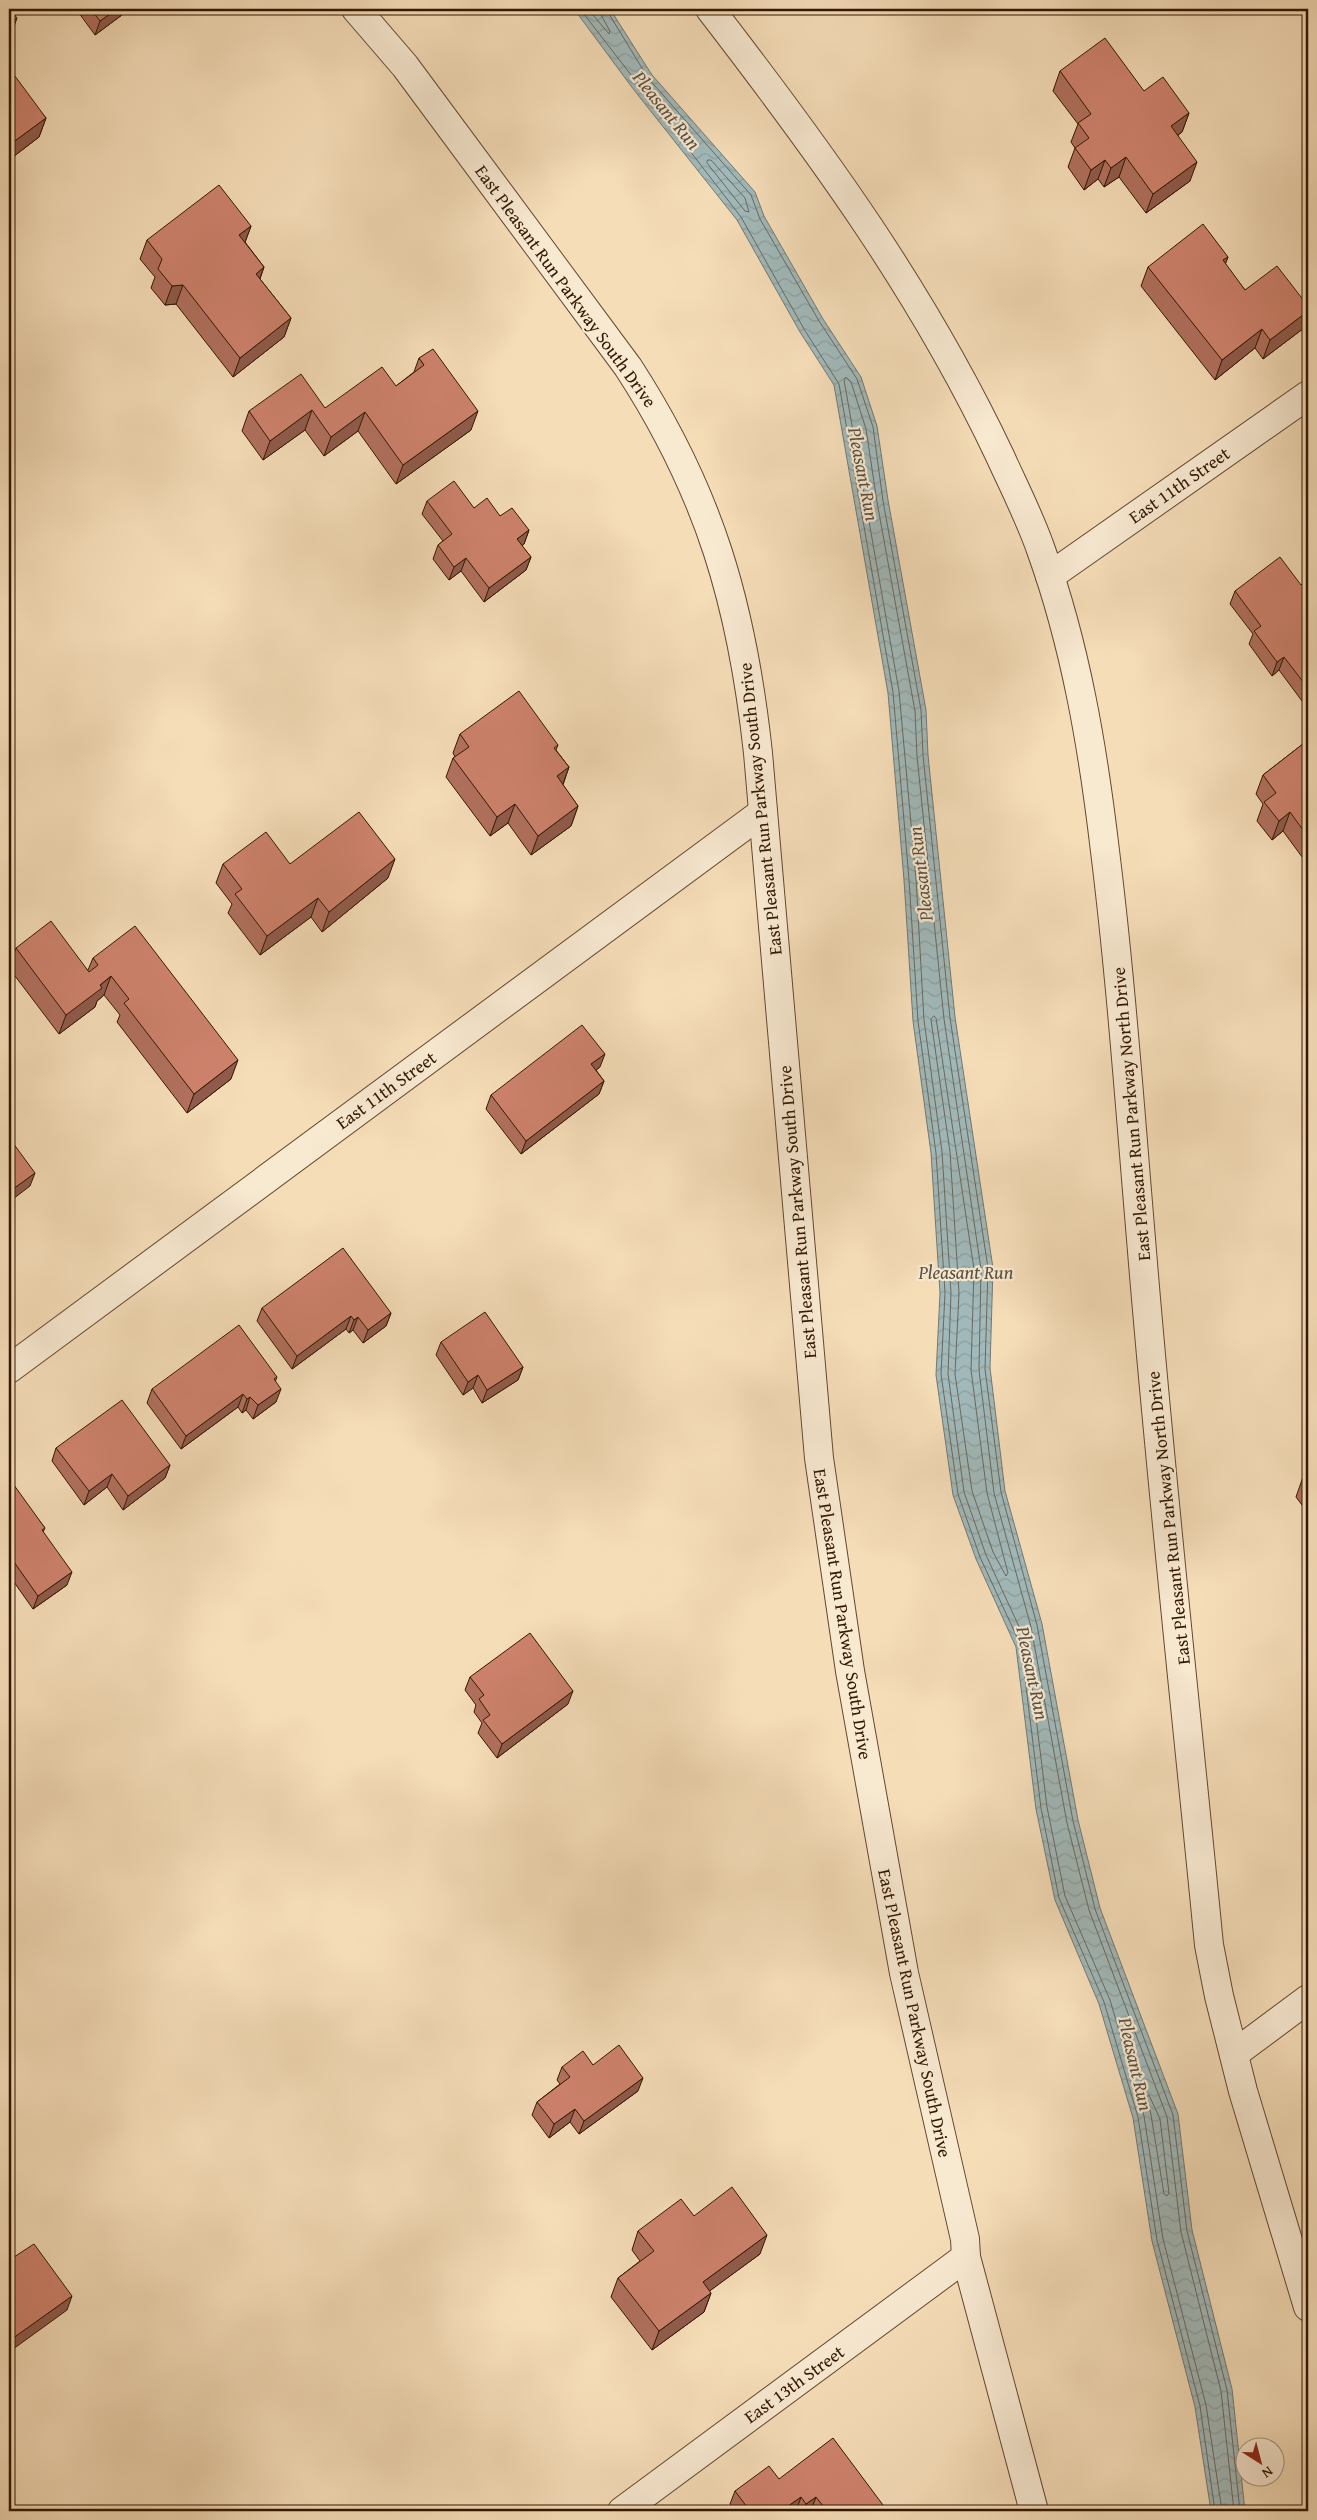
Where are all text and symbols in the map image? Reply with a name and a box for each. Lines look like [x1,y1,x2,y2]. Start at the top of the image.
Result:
water label: Pleasant Run [626,64,708,156]
street label: East Pleasant Run Parkway South Drive [469,159,663,413]
water label: Pleasant Run [841,424,887,524]
street label: East 11th Street [1123,440,1236,530]
street label: East Pleasant Run Parkway South Drive [731,661,789,957]
water label: Pleasant Run [900,825,940,924]
street label: East Pleasant Run Parkway North Drive [1105,966,1157,1262]
street label: East 11th Street [330,1044,442,1136]
street label: East Pleasant Run Parkway South Drive [771,1064,823,1360]
water label: Pleasant Run [918,1258,1014,1286]
street label: East Pleasant Run Parkway North Drive [1139,1370,1197,1666]
street label: East Pleasant Run Parkway South Drive [807,1467,879,1761]
water label: Pleasant Run [1009,1623,1057,1723]
street label: East Pleasant Run Parkway South Drive [871,1866,959,2160]
water label: Pleasant Run [1111,2014,1160,2114]
street label: East 13th Street [738,2338,850,2430]
north arrow [1234,2438,1284,2488]
text: N [1257,2462,1277,2484]

